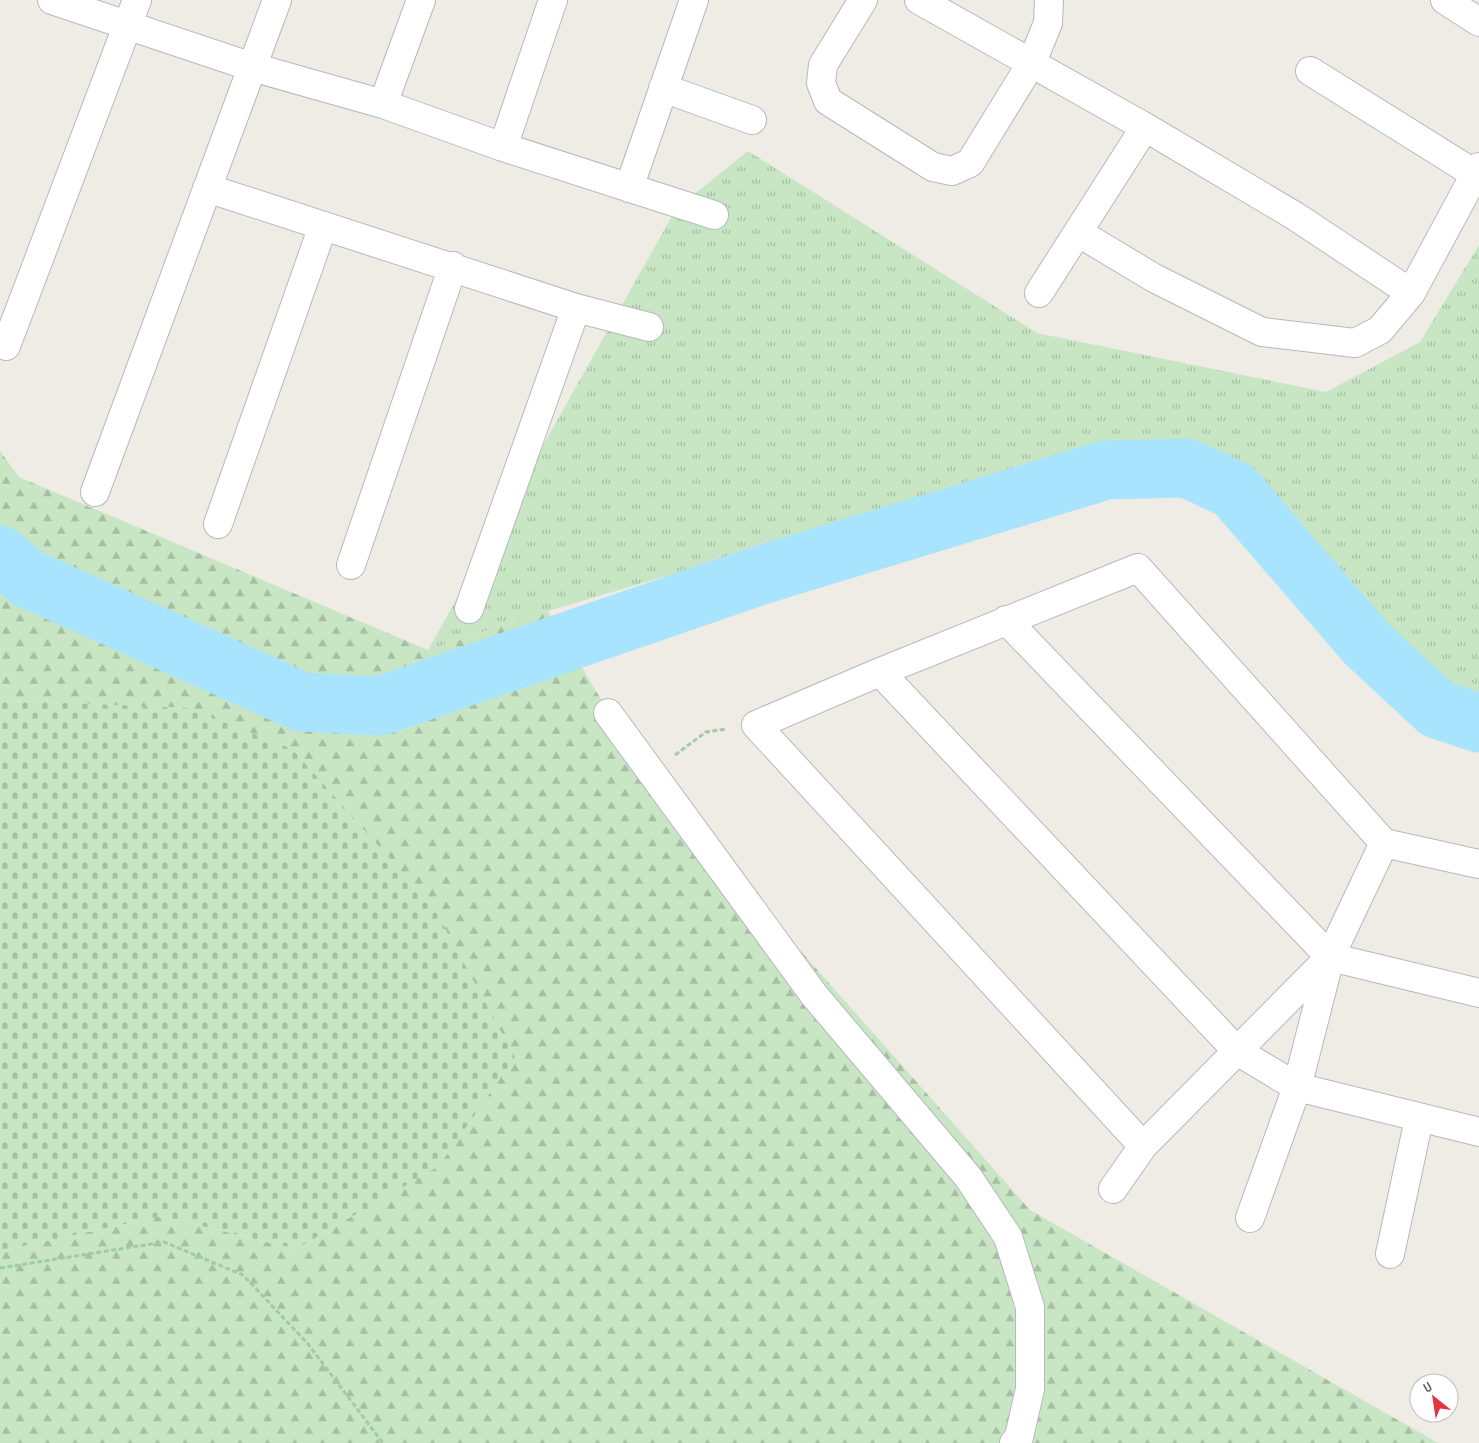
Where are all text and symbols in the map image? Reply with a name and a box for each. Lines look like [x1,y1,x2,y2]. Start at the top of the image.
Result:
north arrow [1409,1373,1459,1423]
text: U [1420,1378,1435,1396]

